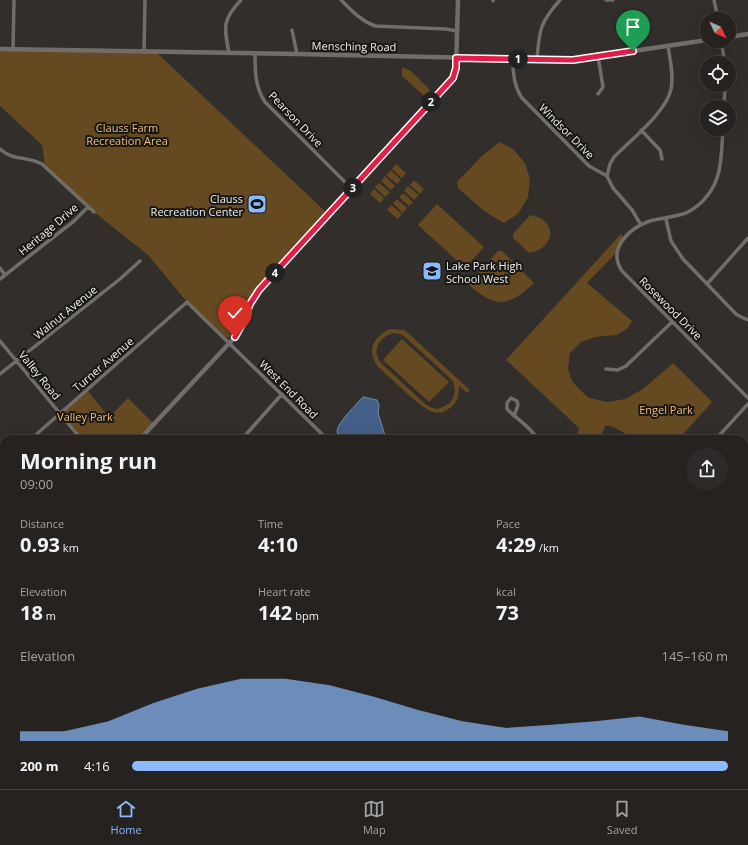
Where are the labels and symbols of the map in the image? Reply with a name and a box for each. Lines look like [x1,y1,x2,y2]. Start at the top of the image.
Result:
pin [616,10,650,51]
north arrow [700,12,736,48]
street label: Mensching Road [312,38,396,54]
pin: 1 [508,49,528,69]
street label: Pearson Drive [266,88,326,150]
pin: 2 [421,92,441,112]
street label: Windsor Drive [536,100,598,162]
park label: Clauss Farm Recreation Area [86,120,168,148]
pin: 3 [343,178,363,198]
place label: Clauss Recreation Center [151,191,243,219]
sports icon: Clauss Recreation Center [246,193,268,215]
street label: Heritage Drive [15,200,81,258]
place label: Lake Park High School West [446,258,522,286]
school or university icon: Lake Park High School West [421,260,443,282]
pin: 4 [265,263,285,283]
street label: Rosewood Drive [636,273,706,343]
street label: Walnut Avenue [30,282,100,342]
pin [218,296,252,337]
street label: Turner Avenue [69,333,137,395]
street label: Valley Road [16,347,64,403]
street label: West End Road [256,356,322,422]
park label: Engel Park [639,402,693,417]
park label: Valley Park [57,409,113,424]

